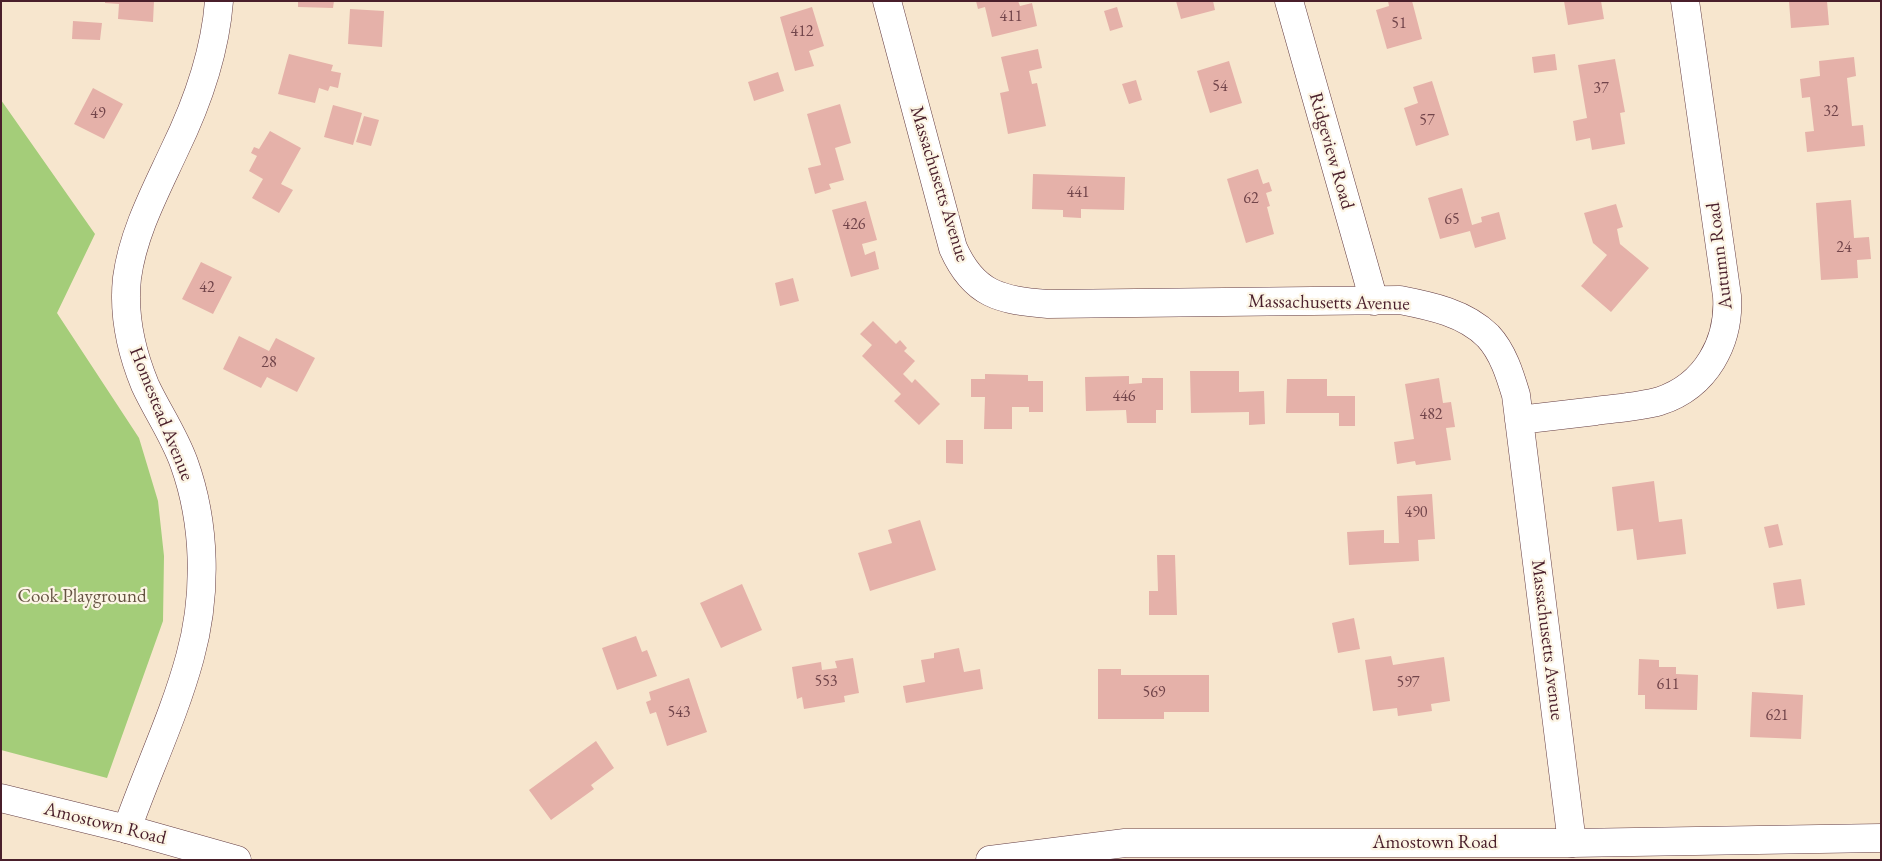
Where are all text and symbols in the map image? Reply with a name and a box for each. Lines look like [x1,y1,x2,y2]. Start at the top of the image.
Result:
house number: 411 [999,7,1023,27]
house number: 51 [1391,14,1407,34]
house number: 412 [790,22,814,42]
house number: 54 [1212,77,1228,97]
house number: 37 [1593,79,1609,99]
street label: Ridgeview Road [1303,90,1359,212]
house number: 32 [1823,102,1839,122]
street label: Massachusetts Avenue [904,103,974,265]
house number: 49 [90,104,106,124]
house number: 57 [1419,111,1435,131]
house number: 441 [1066,183,1090,203]
house number: 62 [1243,189,1259,209]
street label: Autumn Road [1702,201,1738,311]
house number: 65 [1444,210,1460,230]
house number: 426 [842,215,866,235]
house number: 24 [1836,238,1852,258]
house number: 42 [199,278,215,298]
street label: Massachusetts Avenue [1248,290,1410,316]
street label: Homestead Avenue [124,344,198,484]
house number: 28 [261,353,277,373]
house number: 446 [1112,387,1136,407]
house number: 482 [1419,405,1443,425]
house number: 490 [1404,503,1428,523]
street label: Massachusetts Avenue [1526,558,1568,722]
park label: Cook Playground [17,586,147,608]
house number: 553 [814,672,838,692]
house number: 597 [1396,673,1420,693]
house number: 611 [1656,675,1680,695]
house number: 569 [1142,683,1166,703]
house number: 543 [667,703,691,723]
house number: 621 [1765,706,1789,726]
street label: Amostown Road [42,798,168,850]
street label: Amostown Road [1372,832,1498,854]

